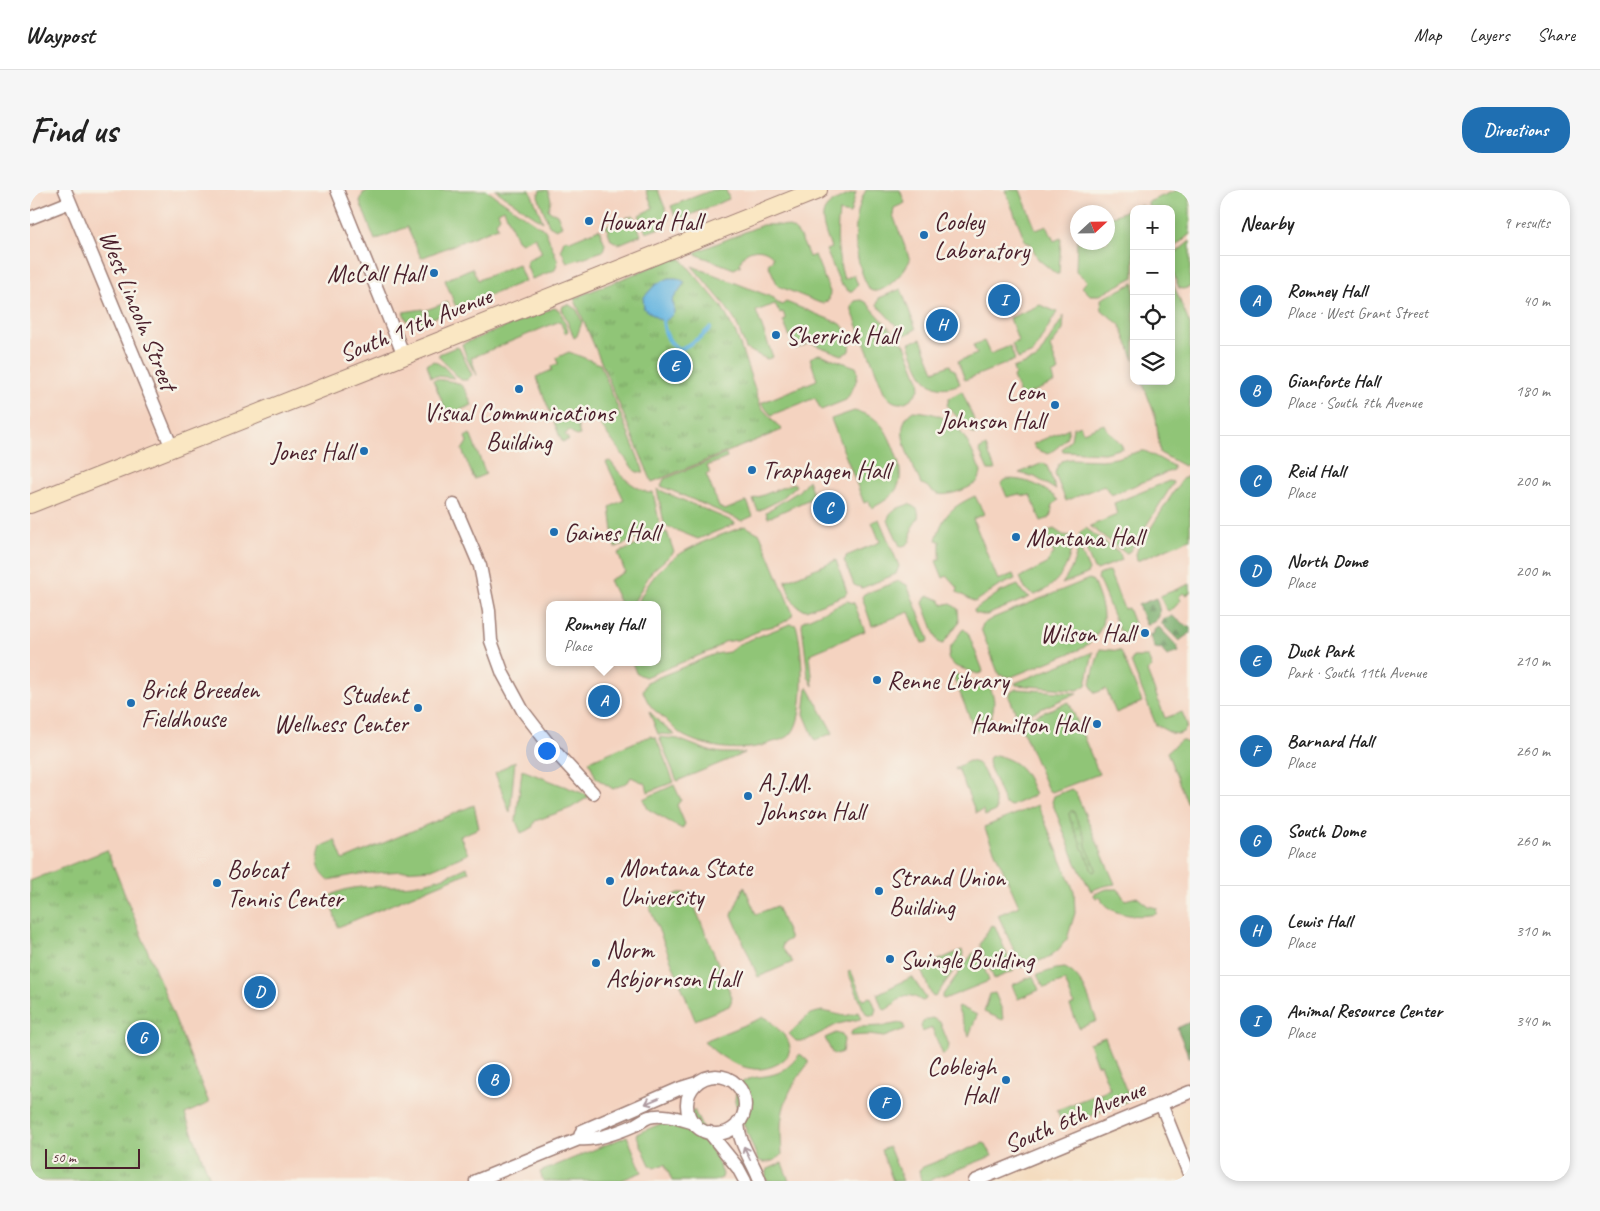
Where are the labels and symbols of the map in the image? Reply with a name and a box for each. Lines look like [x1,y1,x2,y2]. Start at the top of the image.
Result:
north arrow [1070,205,1115,250]
place label: Howard Hall [599,206,707,238]
place label: Cooley Laboratory [934,206,1031,267]
marker: Howard Hall [583,215,595,227]
street label: West Lincoln Street [91,226,186,398]
marker: Cooley Laboratory [918,229,930,241]
place label: McCall Hall [327,258,429,290]
marker: McCall Hall [428,267,440,279]
street label: South 11th Avenue [335,279,498,370]
pin: I [988,281,1020,319]
pin: H [926,306,958,344]
place label: Sherrick Hall [786,320,903,352]
marker: Sherrick Hall [770,329,782,341]
pin: E [659,347,691,385]
place label: Leon Johnson Hall [937,376,1050,437]
marker: Visual Communications Building [513,383,525,395]
place label: Visual Communications Building [424,397,617,458]
marker: Leon Johnson Hall [1049,399,1061,411]
place label: Jones Hall [270,436,359,468]
marker: Jones Hall [358,445,370,457]
place label: Traphagen Hall [762,455,895,487]
marker: Traphagen Hall [746,464,758,476]
pin: C [813,489,845,527]
place label: Gaines Hall [564,517,664,549]
place label: Montana Hall [1026,522,1148,554]
marker: Gaines Hall [548,526,560,538]
marker: Montana Hall [1010,531,1022,543]
place label: Wilson Hall [1040,618,1140,650]
marker: Wilson Hall [1139,627,1151,639]
place label: Renne Library [887,665,1011,697]
place label: Brick Breeden Fieldhouse [141,674,261,735]
marker: Renne Library [871,674,883,686]
place label: Student Wellness Center [274,679,411,740]
pin: A [588,682,620,720]
marker: Brick Breeden Fieldhouse [125,697,137,709]
marker: Student Wellness Center [412,702,424,714]
place label: Hamilton Hall [971,709,1092,741]
marker: Hamilton Hall [1091,718,1103,730]
your location [534,738,560,764]
place label: A.J.M. Johnson Hall [757,767,869,828]
marker: A.J.M. Johnson Hall [742,790,754,802]
place label: Montana State University [620,852,754,913]
place label: Bobcat Tennis Center [227,854,345,915]
place label: Strand Union Building [889,862,1007,923]
marker: Montana State University [604,875,616,887]
marker: Bobcat Tennis Center [211,877,223,889]
marker: Strand Union Building [873,885,885,897]
place label: Norm Asbjornson Hall [606,934,744,995]
place label: Swingle Building [900,944,1036,976]
marker: Swingle Building [884,953,896,965]
marker: Norm Asbjornson Hall [590,957,602,969]
pin: D [244,973,276,1011]
pin: G [127,1019,159,1057]
place label: Cobleigh Hall [927,1051,1001,1112]
pin: B [478,1061,510,1099]
street label: South 6th Avenue [999,1072,1151,1161]
marker: Cobleigh Hall [1000,1074,1012,1086]
pin: F [869,1084,901,1122]
one-way arrow [645,1097,660,1107]
scale bar [45,1146,140,1169]
one-way arrow [742,1146,751,1161]

